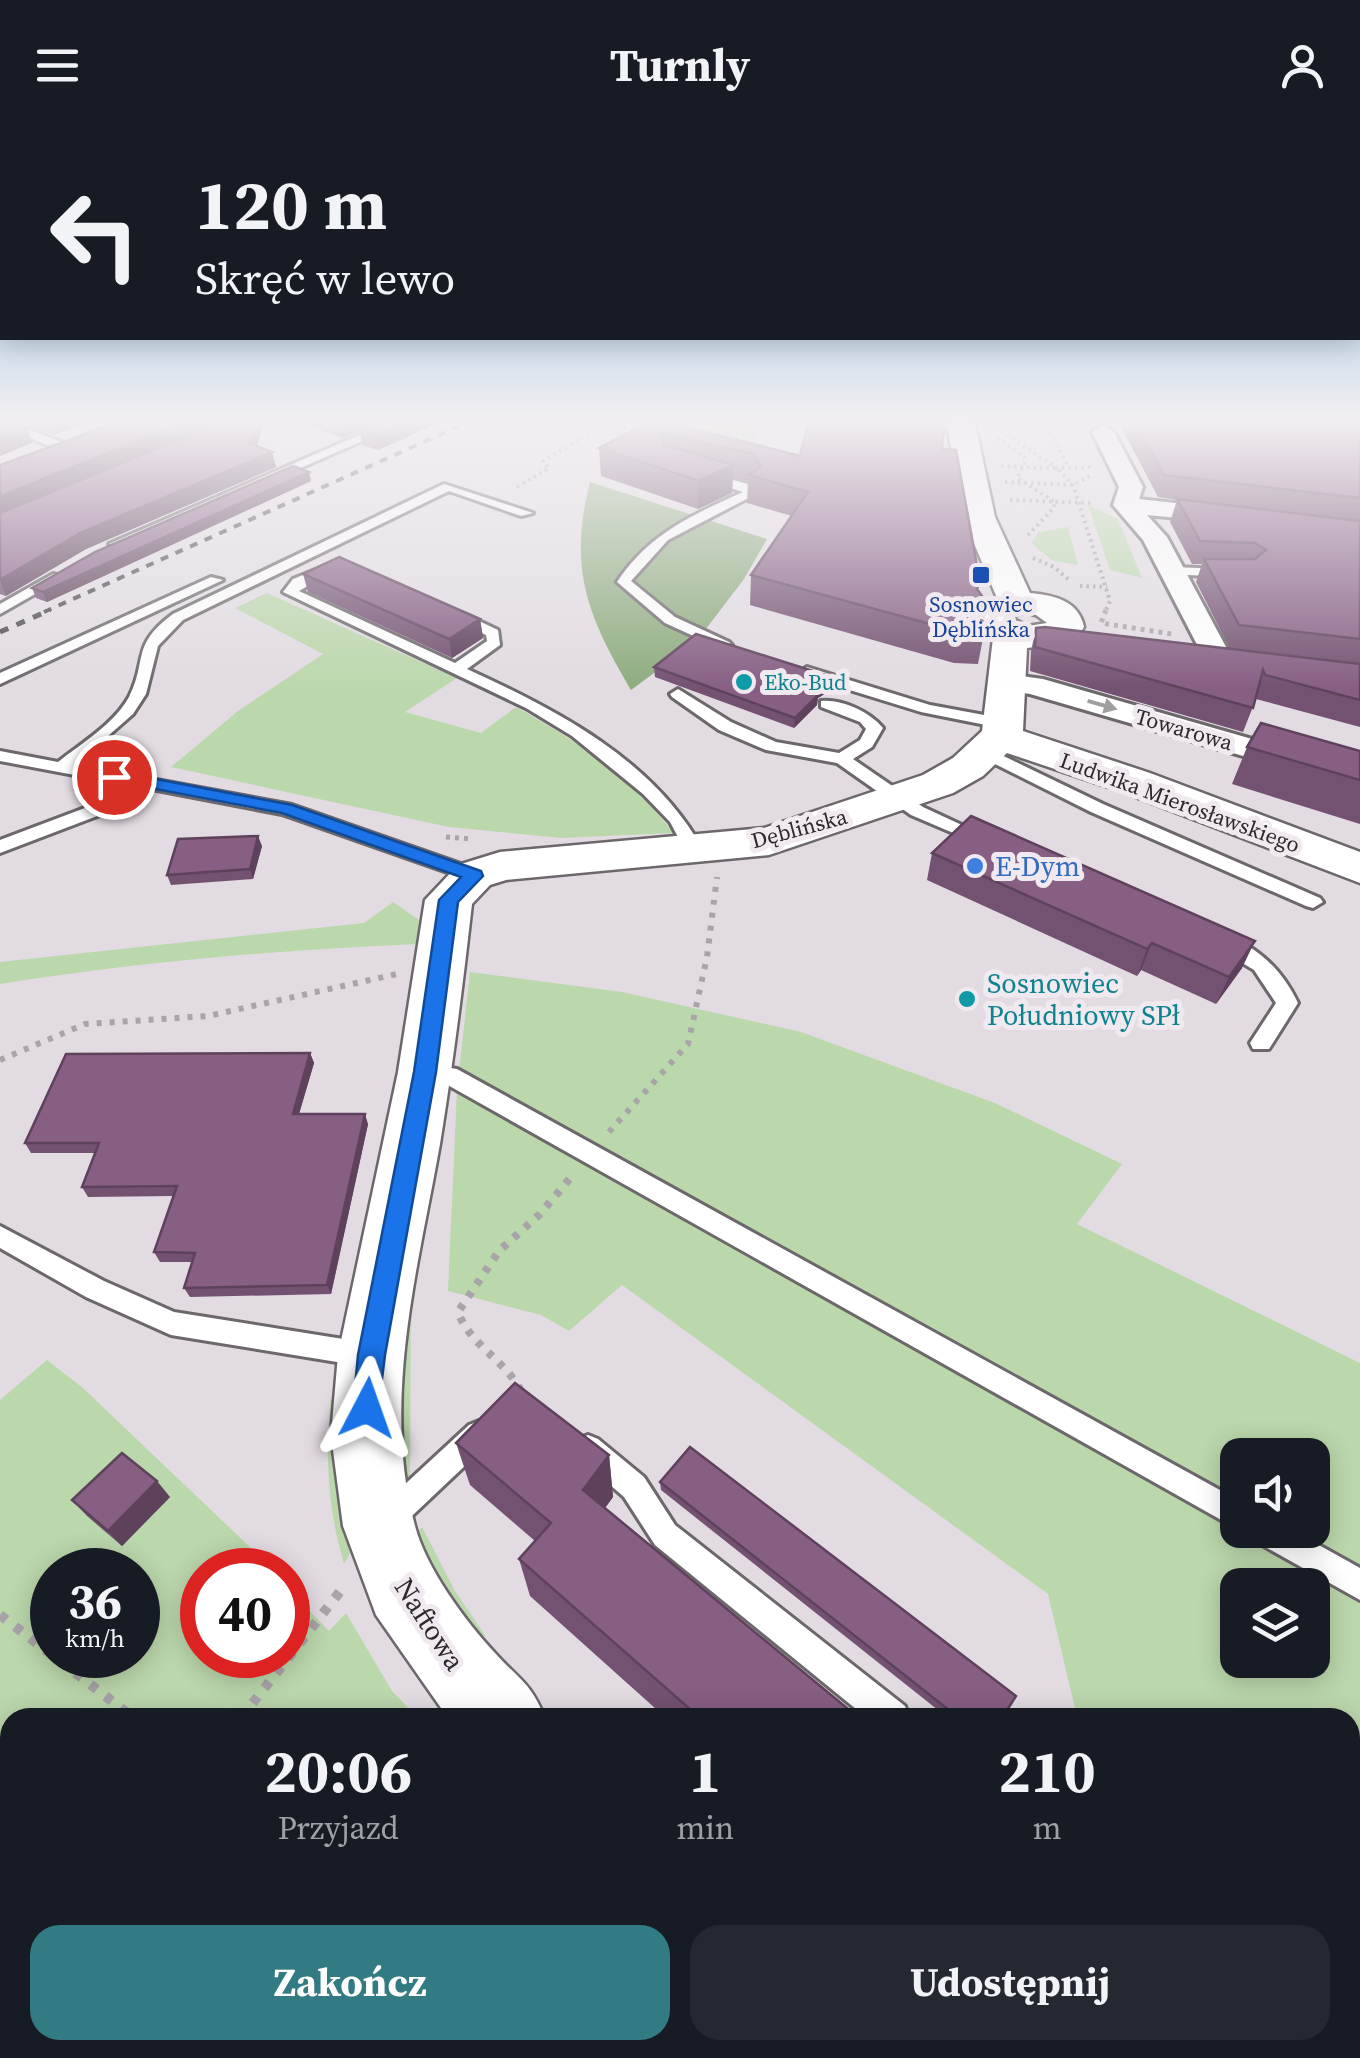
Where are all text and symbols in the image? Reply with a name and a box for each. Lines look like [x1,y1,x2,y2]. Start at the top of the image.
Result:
text: Turnly [610,34,750,96]
icon: menu [30,38,85,93]
icon: person [1275,38,1330,93]
text: 120 m [195,156,387,252]
icon: left [30,170,160,300]
text: Skręć w lewo [195,247,455,309]
marker: Sosnowiec Dęblińska [970,564,992,586]
place label: Sosnowiec Dęblińska [929,589,1033,644]
place label: Eko-Bud [764,667,847,697]
marker: Eko-Bud [733,671,755,693]
one-way arrow [1087,698,1118,713]
street label: Towarowa [1132,701,1237,757]
pin [72,735,157,820]
street label: Ludwika Mierosławskiego [1056,745,1304,859]
icon: arrive [87,750,142,805]
street label: Dęblińska [748,801,851,855]
place label: E-Dym [995,847,1080,885]
marker: E-Dym [964,855,986,877]
place label: Sosnowiec Południowy SPł [987,964,1180,1034]
marker: Sosnowiec Południowy SPł [956,988,978,1010]
position arrow [315,1356,419,1460]
map controls [1220,1438,1330,1678]
button: sound [1220,1438,1330,1548]
speed limit sign: 40 [180,1548,310,1678]
text: 36 [68,1566,122,1635]
button: layers [1220,1568,1330,1678]
street label: Naftowa [386,1570,474,1678]
text: km/h [65,1621,125,1655]
text: 20:06 [264,1730,412,1812]
text: 1 [689,1730,722,1812]
text: 210 [998,1730,1096,1812]
text: Przyjazd [278,1806,399,1850]
text: min [676,1806,734,1850]
text: m [1033,1806,1061,1850]
button: Zakończ [30,1925,670,2040]
button: Udostępnij [690,1925,1330,2040]

